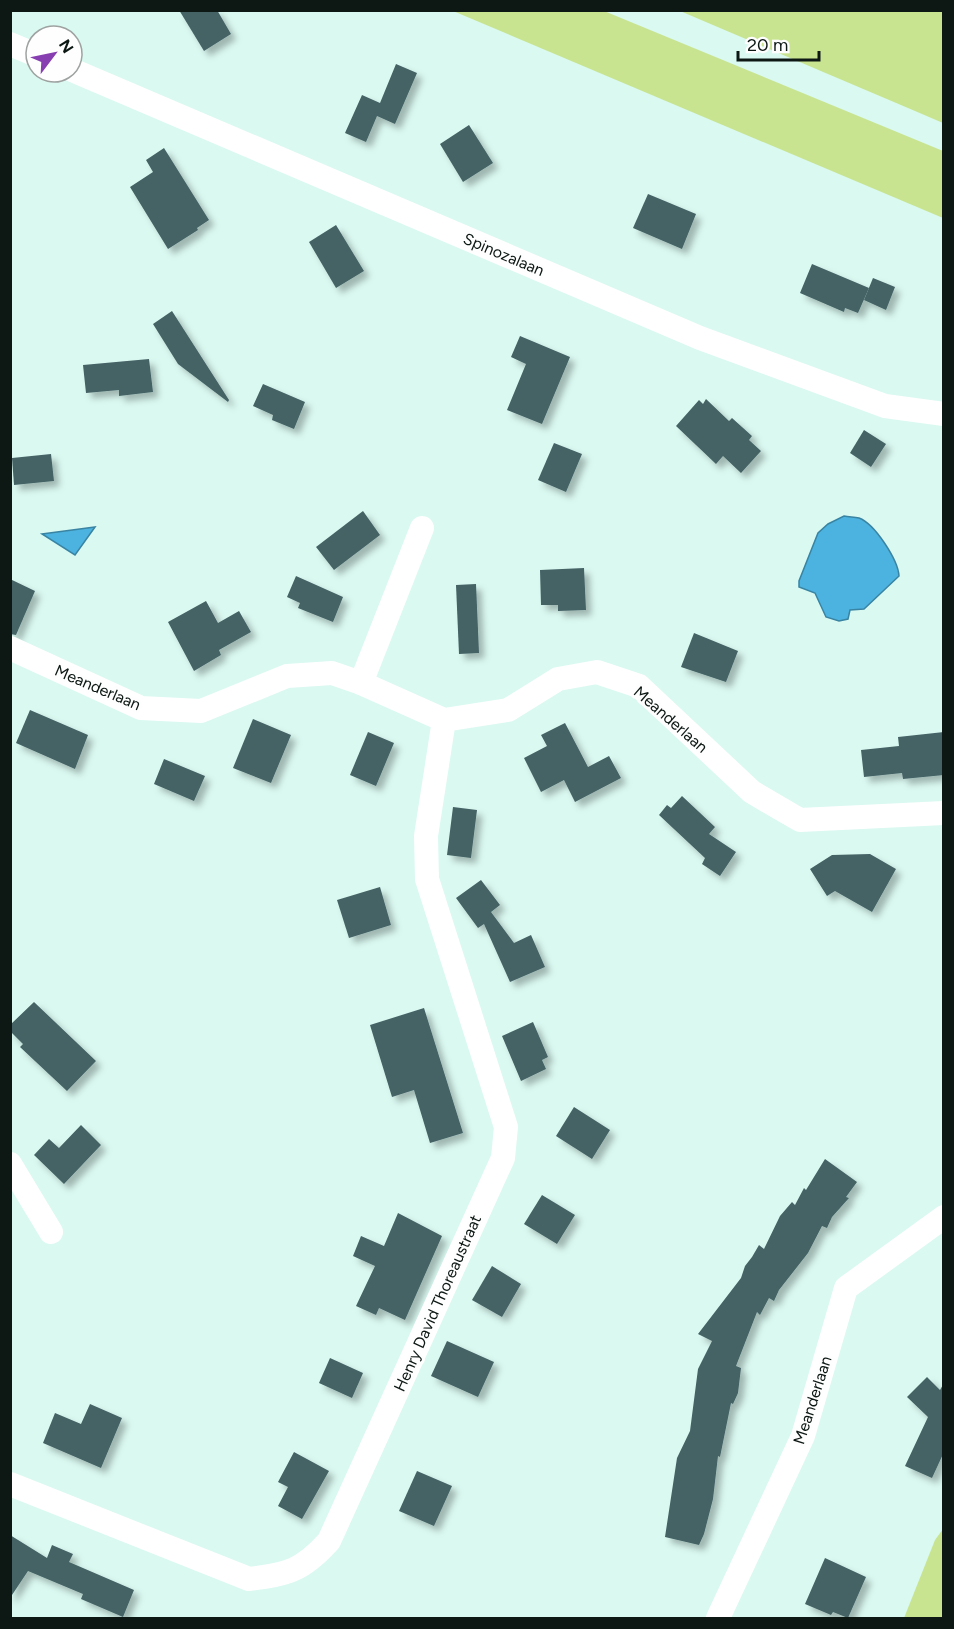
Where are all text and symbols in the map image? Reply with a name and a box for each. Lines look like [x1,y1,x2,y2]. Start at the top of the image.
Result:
north arrow [24,24,84,84]
scale bar [738,24,819,62]
text: 20 m [747,34,788,56]
text: N [55,36,78,57]
street label: Spinozalaan [461,229,547,280]
street label: Meanderlaan [52,661,144,714]
street label: Meanderlaan [630,682,712,757]
street label: Henry David Thoreaustraat [390,1212,485,1395]
street label: Meanderlaan [789,1354,836,1447]

